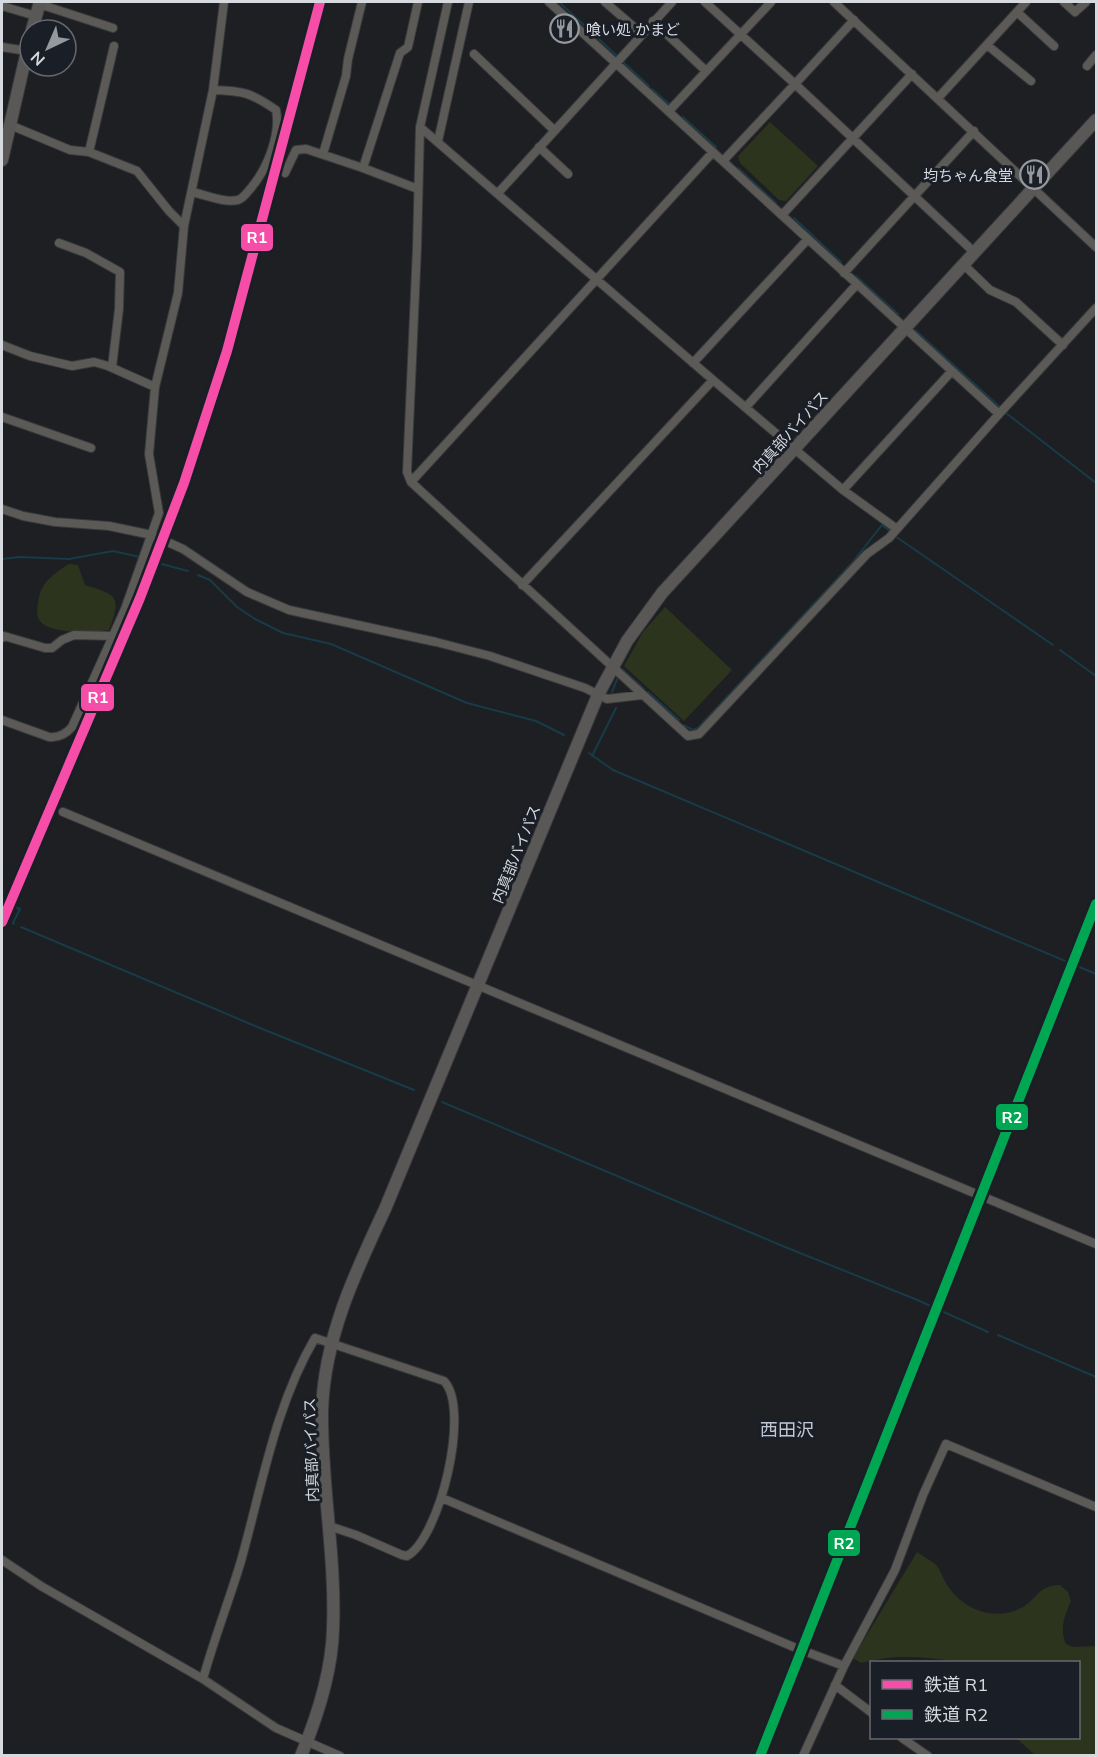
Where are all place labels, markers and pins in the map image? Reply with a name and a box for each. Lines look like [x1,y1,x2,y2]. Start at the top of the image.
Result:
restaurant icon: 喰い処 かまど [549,13,581,45]
place label: 喰い処 かまど [586,20,680,39]
restaurant icon: 均ちゃん食堂 [1018,159,1050,191]
place label: 均ちゃん食堂 [923,166,1013,185]

